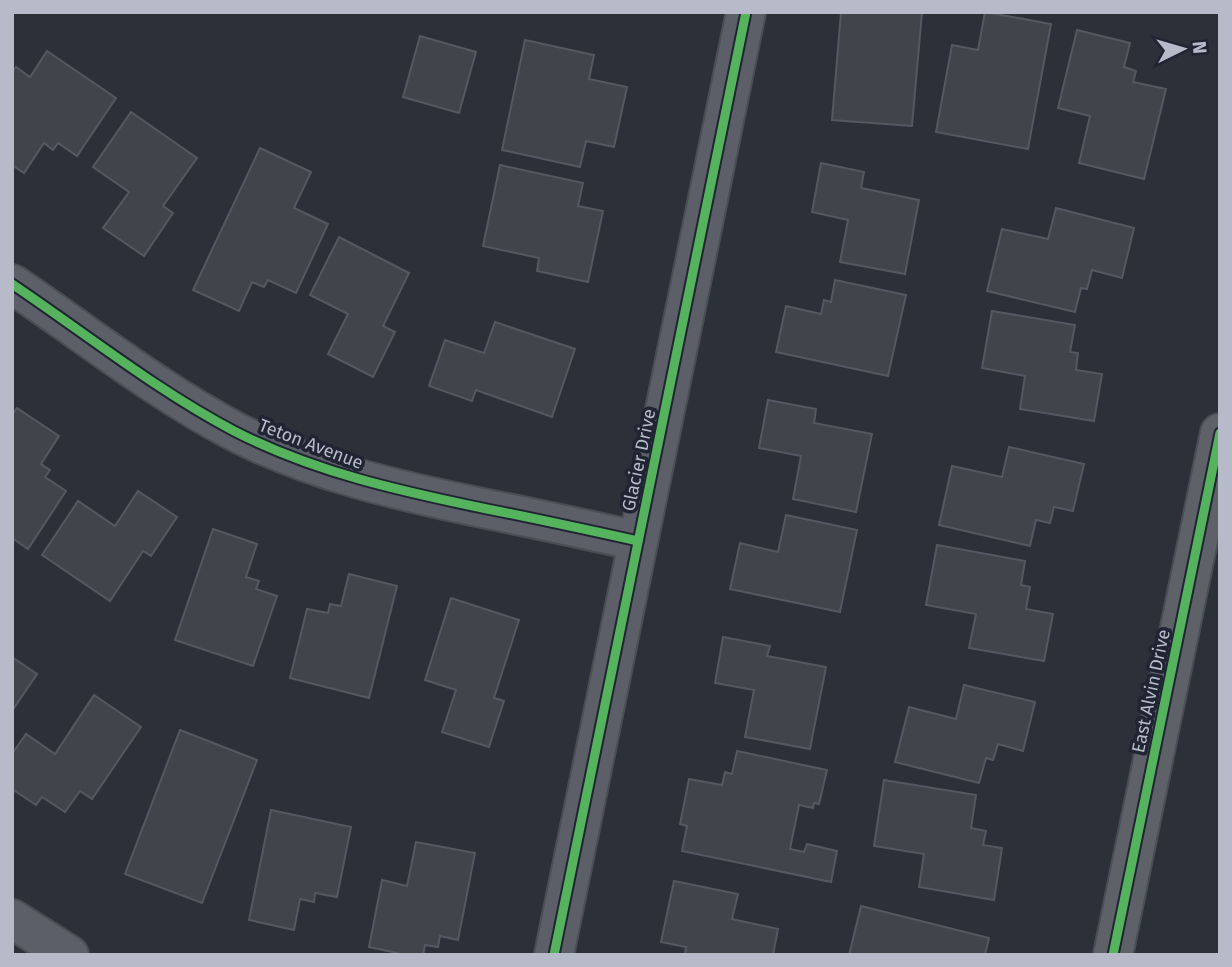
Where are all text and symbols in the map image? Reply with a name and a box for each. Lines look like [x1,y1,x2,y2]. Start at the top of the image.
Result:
north arrow [1148,14,1218,84]
text: N [1187,40,1211,55]
street label: Glacier Drive [617,407,661,513]
street label: Teton Avenue [256,414,366,474]
street label: East Alvin Drive [1127,627,1175,755]

